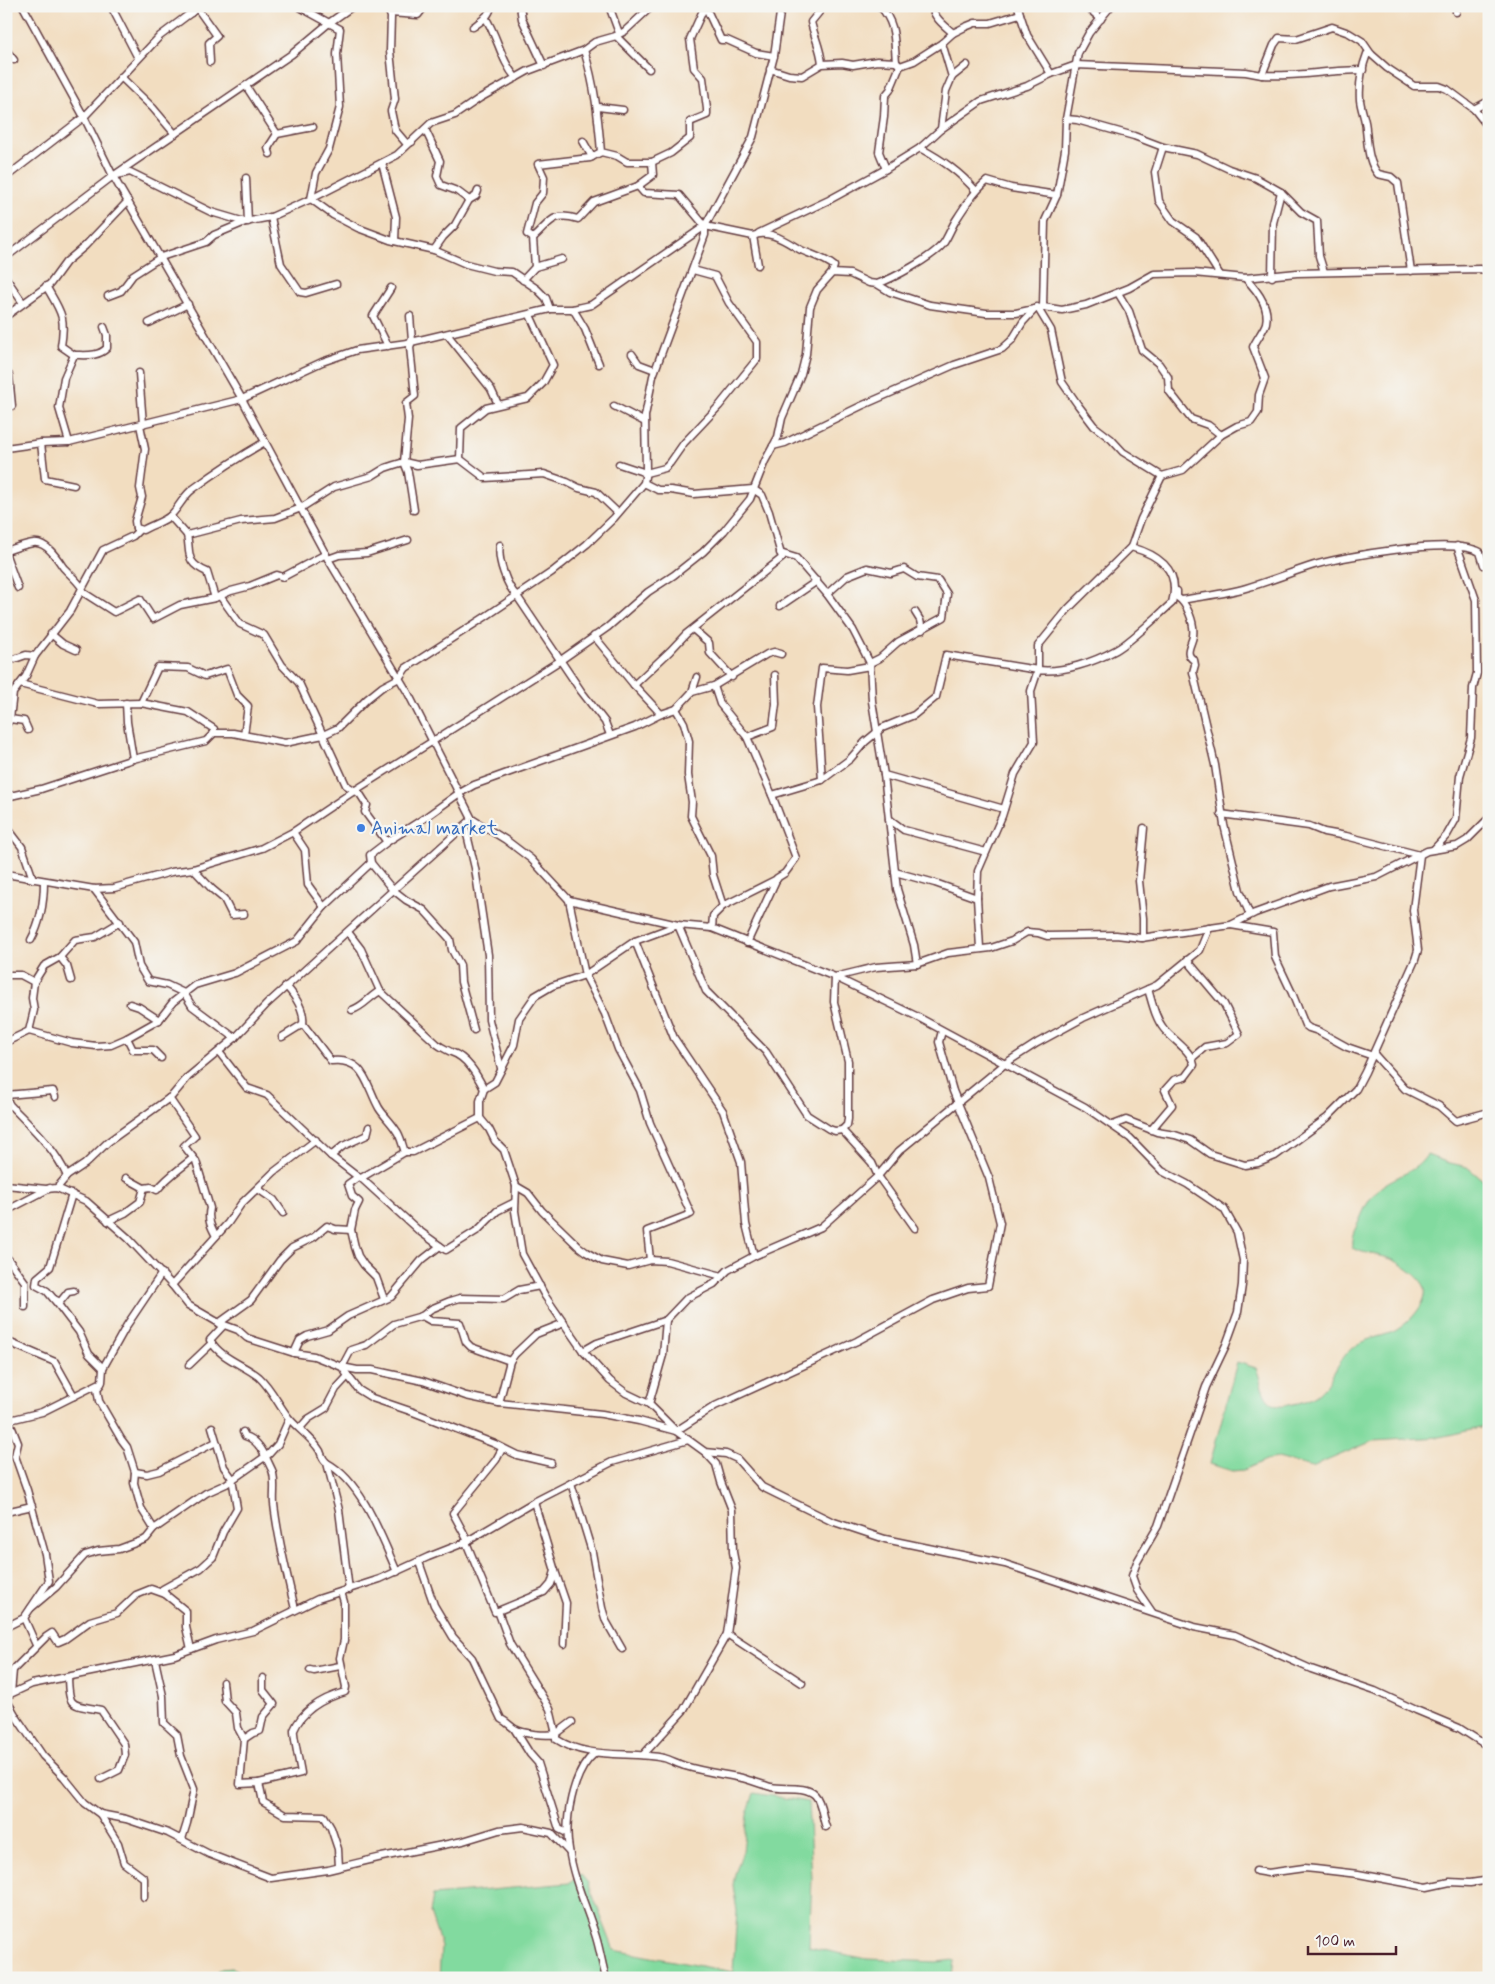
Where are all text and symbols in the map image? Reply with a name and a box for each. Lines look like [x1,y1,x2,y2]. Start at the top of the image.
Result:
place label: Animal market [371,816,498,841]
marker: Animal market [355,822,367,834]
scale bar [1308,1924,1395,1956]
text: 100 m [1315,1932,1355,1952]

